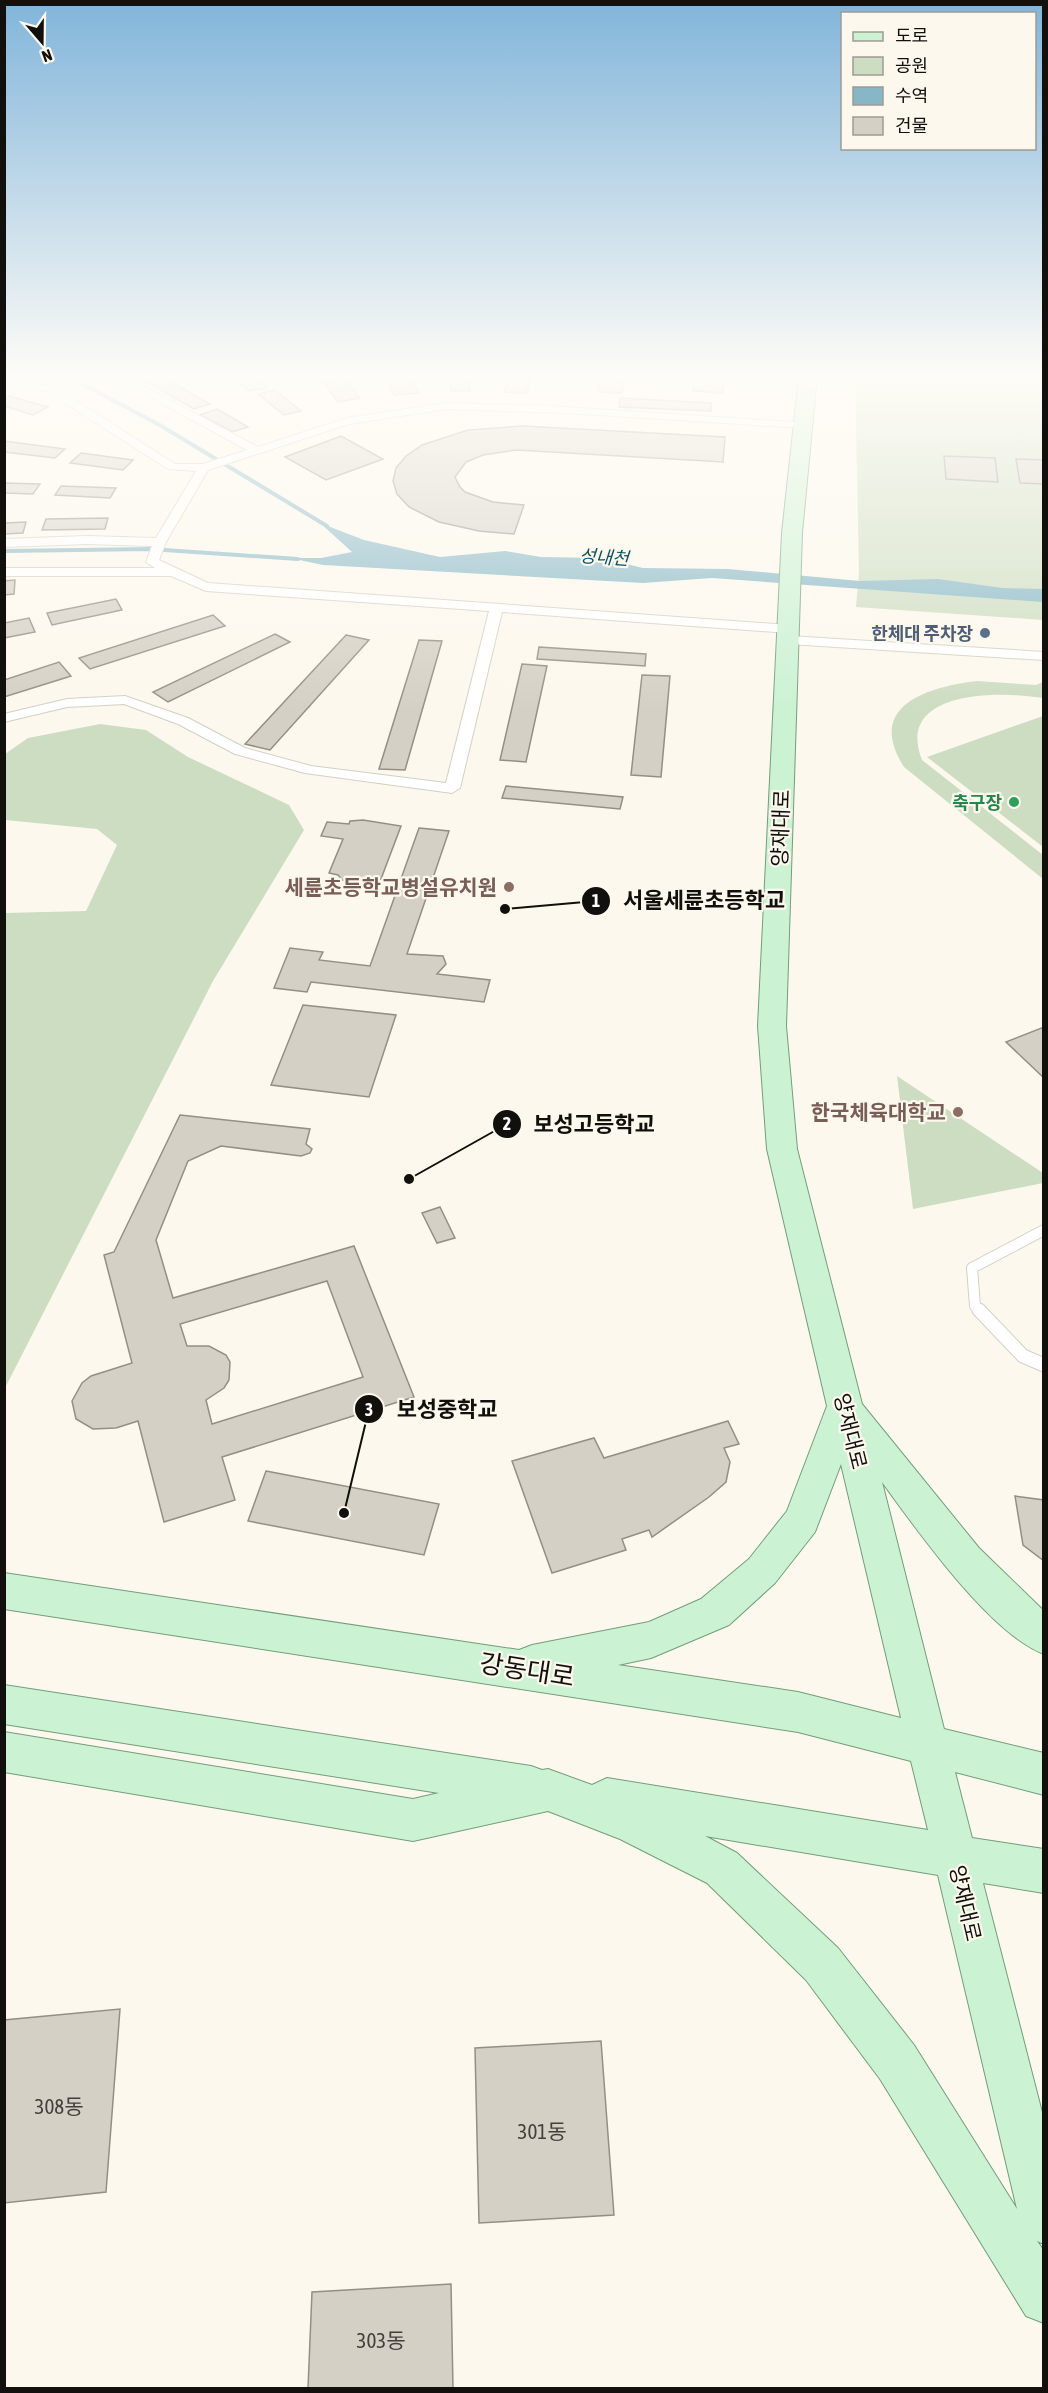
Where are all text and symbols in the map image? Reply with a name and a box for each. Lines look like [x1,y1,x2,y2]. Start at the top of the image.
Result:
north arrow [12,12,72,72]
legend [841,12,1036,150]
text: 도로 [895,25,928,46]
text: N [40,46,55,66]
text: 공원 [895,55,928,76]
text: 수역 [895,85,928,106]
text: 건물 [895,115,928,136]
water label: 성내천 [578,545,632,569]
place label: 한체대 주차장 [871,623,973,644]
marker: 한체대 주차장 [978,626,992,640]
street label: 양재대로 [767,789,793,867]
place label: 축구장 [952,792,1002,813]
marker: 축구장 [1007,795,1021,809]
place label: 세륜초등학교병설유치원 [284,875,497,899]
marker: 세륜초등학교병설유치원 [502,880,516,894]
callout: 서울세륜초등학교 [581,881,797,921]
text: 서울세륜초등학교 [623,887,785,913]
text: 1 [592,890,600,911]
place label: 한국체육대학교 [811,1100,946,1124]
callout: 보성고등학교 [492,1104,667,1144]
marker: 한국체육대학교 [951,1105,965,1119]
text: 보성고등학교 [533,1111,655,1137]
text: 2 [503,1113,511,1134]
callout: 보성중학교 [354,1389,510,1429]
street label: 양재대로 [830,1391,872,1471]
text: 보성중학교 [396,1396,498,1422]
text: 3 [365,1399,373,1420]
street label: 강동대로 [477,1648,577,1692]
street label: 양재대로 [946,1863,986,1943]
house number: 308동 [35,2094,83,2118]
house number: 301동 [518,2119,566,2143]
house number: 303동 [357,2328,405,2352]

